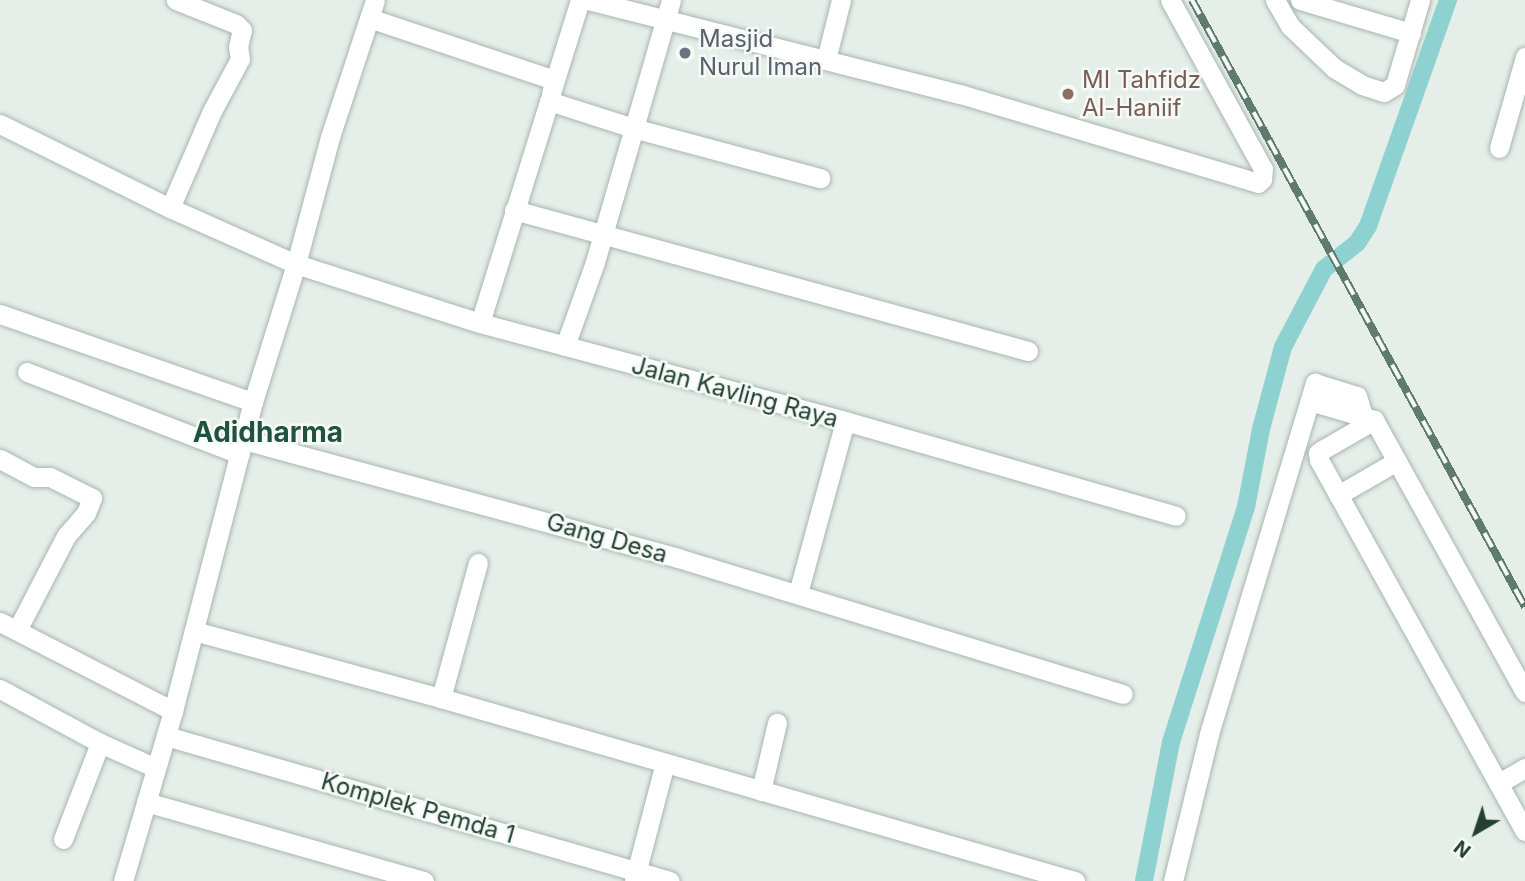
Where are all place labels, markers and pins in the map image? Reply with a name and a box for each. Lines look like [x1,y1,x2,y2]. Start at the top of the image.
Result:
place label: Masjid Nurul Iman [699,25,822,81]
marker: Masjid Nurul Iman [677,45,693,61]
place label: MI Tahfidz Al-Haniif [1082,66,1201,122]
marker: MI Tahfidz Al-Haniif [1060,86,1076,102]

